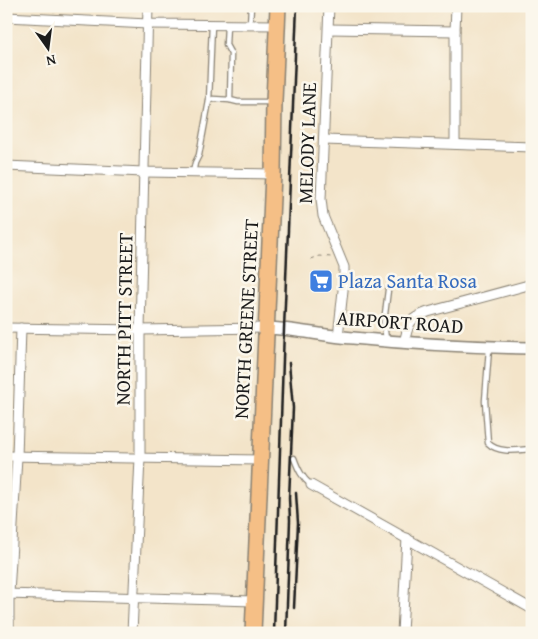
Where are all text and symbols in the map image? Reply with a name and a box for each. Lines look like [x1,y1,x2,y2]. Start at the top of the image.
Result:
north arrow [22,22,72,72]
text: N [44,50,58,72]
street label: MELODY LANE [290,82,323,204]
street label: NORTH GREENE STREET [226,218,265,420]
street label: NORTH PITT STREET [107,232,140,406]
place label: Plaza Santa Rosa [338,266,477,295]
supermarket icon: Plaza Santa Rosa [308,268,334,294]
street label: AIRPORT ROAD [336,303,464,340]

